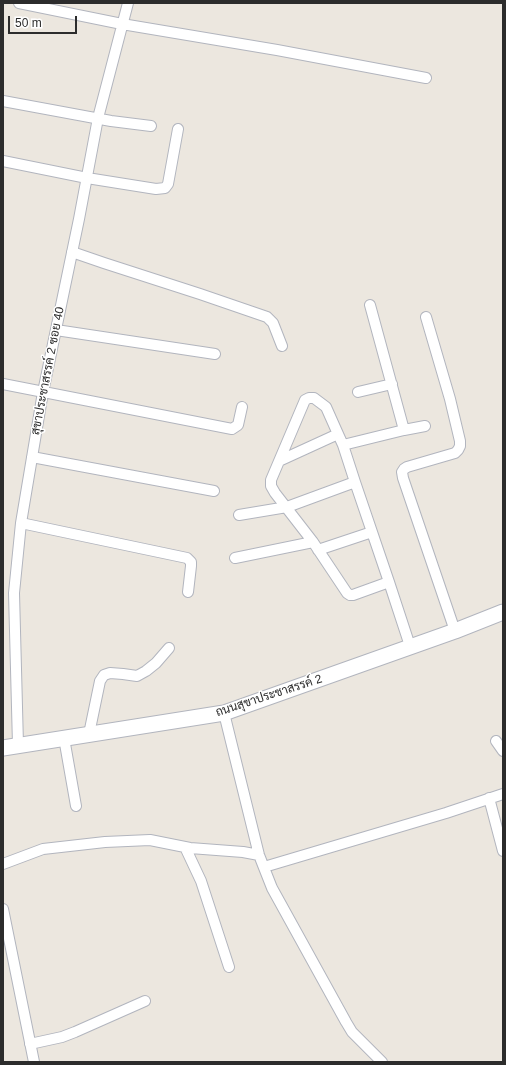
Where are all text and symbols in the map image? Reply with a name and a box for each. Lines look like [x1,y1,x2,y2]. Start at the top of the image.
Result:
scale bar [10,8,79,34]
text: 50 m [15,16,42,30]
street label: สุขาประชาสรรค์ 2 ซอย 40 [29,306,67,436]
street label: ถนนสุขาประชาสรรค์ 2 [214,672,324,720]

